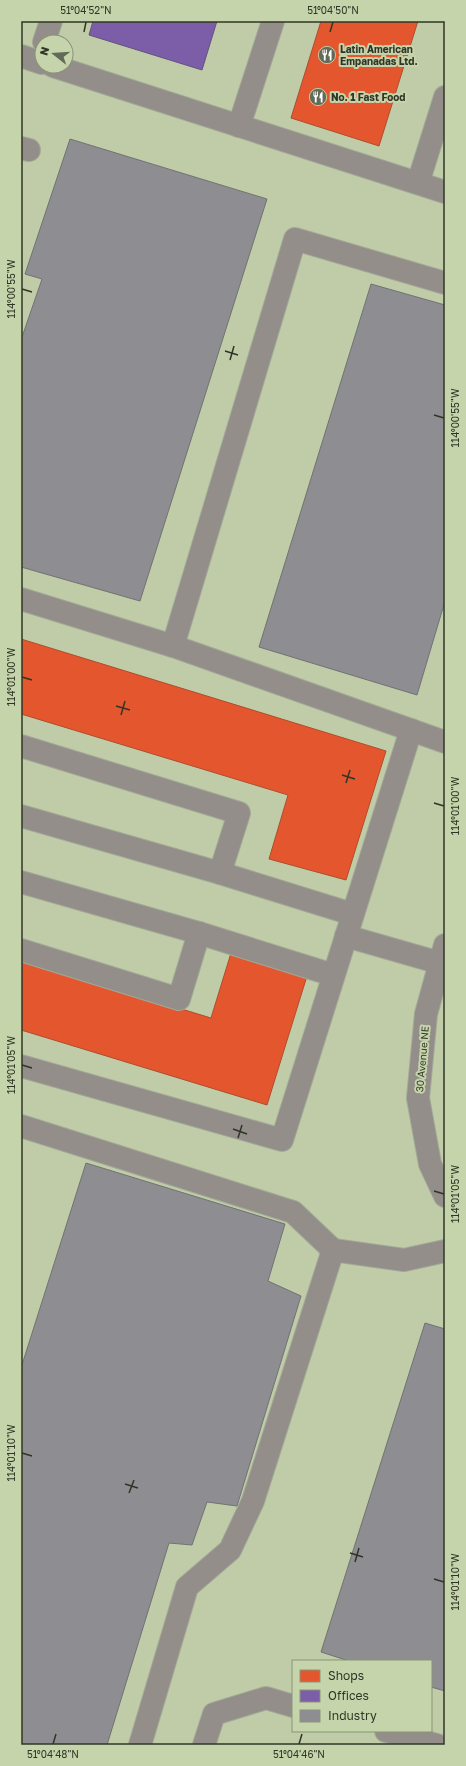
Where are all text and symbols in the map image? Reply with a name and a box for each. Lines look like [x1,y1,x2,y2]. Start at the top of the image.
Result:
text: 51°04'52"N [60,4,112,16]
text: 51°04'50"N [307,4,359,16]
north arrow [34,34,74,74]
place label: Latin American Empanadas Ltd. [340,43,418,67]
text: N [37,45,51,57]
restaurant icon: Latin American Empanadas Ltd. [317,45,337,65]
restaurant icon: No. 1 Fast Food [308,87,328,107]
place label: No. 1 Fast Food [331,91,405,103]
text: 114°00'55"W [5,259,17,319]
text: 114°00'55"W [449,388,461,448]
text: 114°01'00"W [5,647,17,706]
text: 114°01'00"W [449,776,461,835]
street label: 30 Avenue NE [413,1026,431,1092]
text: 114°01'05"W [5,1036,17,1094]
text: 114°01'05"W [449,1165,461,1223]
text: 114°01'10"W [5,1424,17,1482]
text: 114°01'10"W [449,1553,461,1611]
legend [292,1660,432,1732]
text: Shops [328,1668,364,1683]
text: Offices [328,1688,369,1703]
text: Industry [328,1708,377,1723]
text: 51°04'48"N [27,1748,79,1760]
text: 51°04'46"N [273,1748,325,1760]

